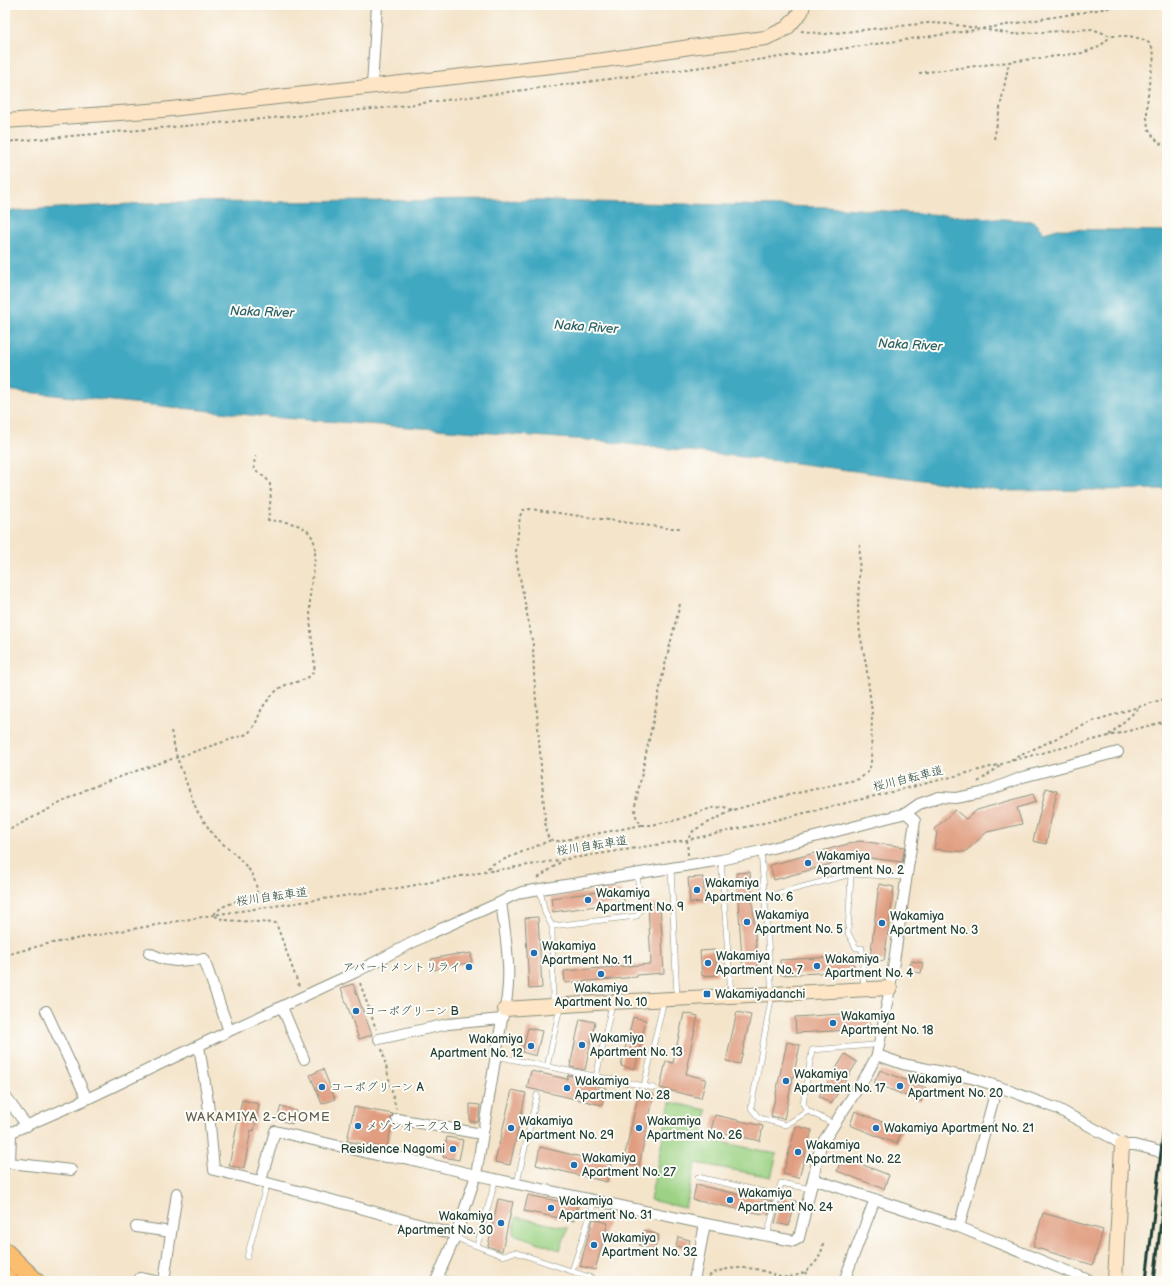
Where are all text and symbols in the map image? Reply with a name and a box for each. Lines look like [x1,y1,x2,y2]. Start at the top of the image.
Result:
water label: Naka River [230,303,296,321]
water label: Naka River [553,317,620,337]
water label: Naka River [877,335,944,355]
street label: 桜川自転車道 [871,763,945,795]
street label: 桜川自転車道 [555,833,629,859]
place label: Wakamiya Apartment No. 2 [816,849,904,878]
marker: Wakamiya Apartment No. 2 [803,858,813,868]
place label: Wakamiya Apartment No. 6 [705,876,793,905]
street label: 桜川自転車道 [235,885,309,909]
marker: Wakamiya Apartment No. 6 [692,885,702,895]
place label: Wakamiya Apartment No. 9 [596,886,684,915]
marker: Wakamiya Apartment No. 9 [583,895,593,905]
place label: Wakamiya Apartment No. 5 [755,908,843,937]
place label: Wakamiya Apartment No. 3 [890,909,978,938]
marker: Wakamiya Apartment No. 5 [742,917,752,927]
marker: Wakamiya Apartment No. 3 [877,918,887,928]
place label: Wakamiya Apartment No. 11 [542,939,632,968]
marker: Wakamiya Apartment No. 11 [529,948,539,958]
place label: Wakamiya Apartment No. 7 [716,949,803,978]
place label: Wakamiya Apartment No. 4 [825,952,914,981]
marker: Wakamiya Apartment No. 7 [703,958,713,968]
place label: アパートメントリライ [342,960,461,975]
marker: Wakamiya Apartment No. 4 [812,961,822,971]
marker: アパートメントリライ [464,962,474,972]
marker: Wakamiya Apartment No. 10 [596,969,606,979]
place label: Wakamiya Apartment No. 10 [555,981,647,1010]
place label: Wakamiyadanchi [715,987,806,1002]
marker: Wakamiyadanchi [702,989,712,999]
place label: コーポグリーン B [364,1004,459,1019]
marker: コーポグリーン B [351,1006,361,1016]
place label: Wakamiya Apartment No. 18 [841,1009,934,1038]
marker: Wakamiya Apartment No. 18 [828,1018,838,1028]
place label: Wakamiya Apartment No. 13 [590,1031,683,1060]
place label: Wakamiya Apartment No. 12 [430,1032,523,1061]
marker: Wakamiya Apartment No. 13 [577,1040,587,1050]
marker: Wakamiya Apartment No. 12 [526,1041,536,1051]
place label: Wakamiya Apartment No. 17 [794,1067,886,1096]
place label: Wakamiya Apartment No. 20 [908,1072,1003,1101]
place label: Wakamiya Apartment No. 28 [575,1074,670,1103]
marker: Wakamiya Apartment No. 17 [781,1076,791,1086]
place label: コーポグリーン A [330,1080,425,1095]
marker: Wakamiya Apartment No. 20 [895,1081,905,1091]
marker: コーポグリーン A [317,1082,327,1092]
marker: Wakamiya Apartment No. 28 [562,1083,572,1093]
district label: WAKAMIYA 2-CHOME [185,1109,331,1125]
place label: Wakamiya Apartment No. 29 [519,1114,614,1143]
place label: Wakamiya Apartment No. 26 [647,1114,742,1143]
place label: メゾンオークス B [366,1119,461,1134]
marker: メゾンオークス B [353,1121,363,1131]
place label: Wakamiya Apartment No. 21 [884,1121,1034,1136]
marker: Wakamiya Apartment No. 29 [506,1123,516,1133]
marker: Wakamiya Apartment No. 26 [634,1123,644,1133]
marker: Wakamiya Apartment No. 21 [871,1123,881,1133]
place label: Wakamiya Apartment No. 22 [806,1138,901,1167]
place label: Residence Nagomi [341,1142,445,1157]
marker: Residence Nagomi [448,1144,458,1154]
marker: Wakamiya Apartment No. 22 [793,1147,803,1157]
place label: Wakamiya Apartment No. 27 [582,1151,676,1180]
marker: Wakamiya Apartment No. 27 [569,1160,579,1170]
place label: Wakamiya Apartment No. 24 [738,1186,834,1215]
place label: Wakamiya Apartment No. 31 [559,1194,652,1223]
marker: Wakamiya Apartment No. 24 [725,1195,735,1205]
marker: Wakamiya Apartment No. 31 [546,1203,556,1213]
place label: Wakamiya Apartment No. 30 [398,1209,493,1238]
marker: Wakamiya Apartment No. 30 [496,1218,506,1228]
place label: Wakamiya Apartment No. 32 [602,1231,697,1260]
marker: Wakamiya Apartment No. 32 [589,1240,599,1250]

